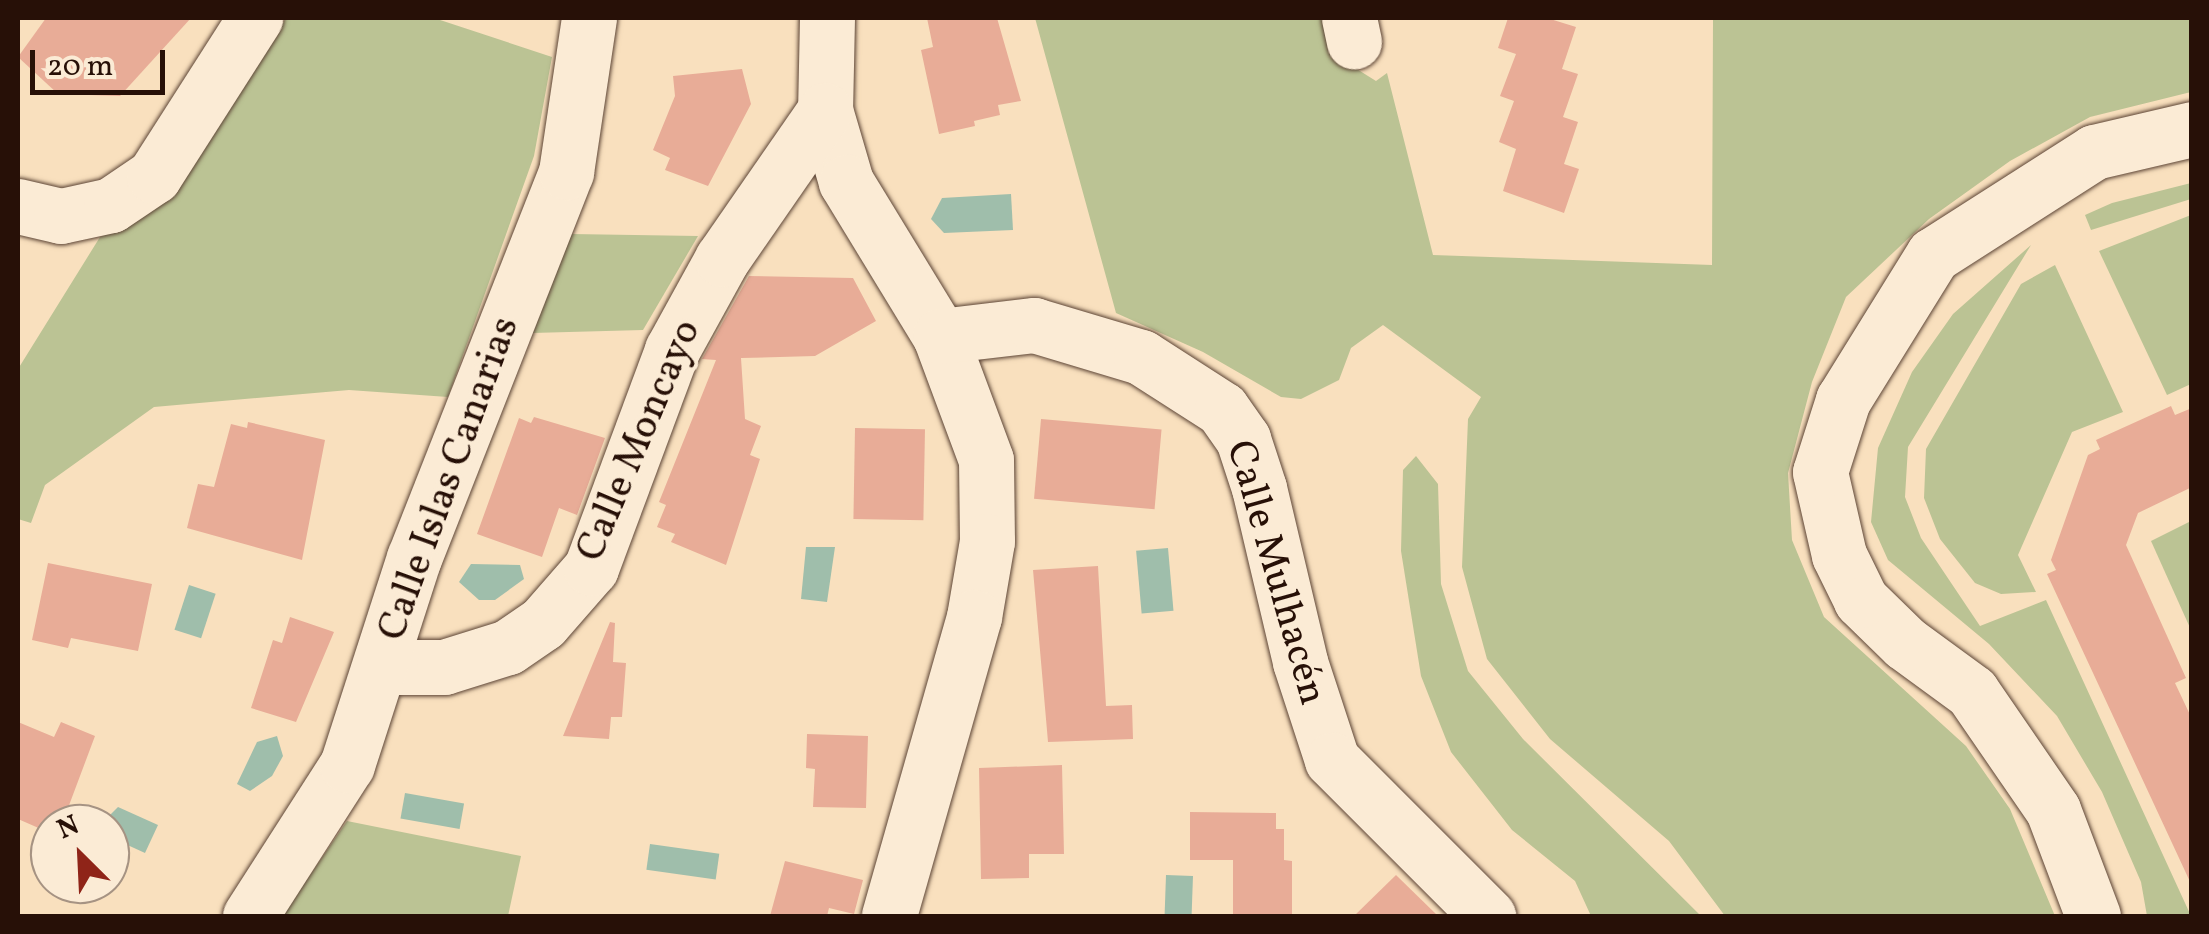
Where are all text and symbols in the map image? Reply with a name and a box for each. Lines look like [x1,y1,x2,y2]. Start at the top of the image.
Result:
scale bar [35,30,170,92]
text: 20 m [47,46,113,88]
street label: Calle Islas Canarias [369,311,531,647]
street label: Calle Moncayo [568,313,712,569]
street label: Calle Mulhacén [1214,435,1336,711]
north arrow [30,804,130,904]
text: N [51,806,86,850]

